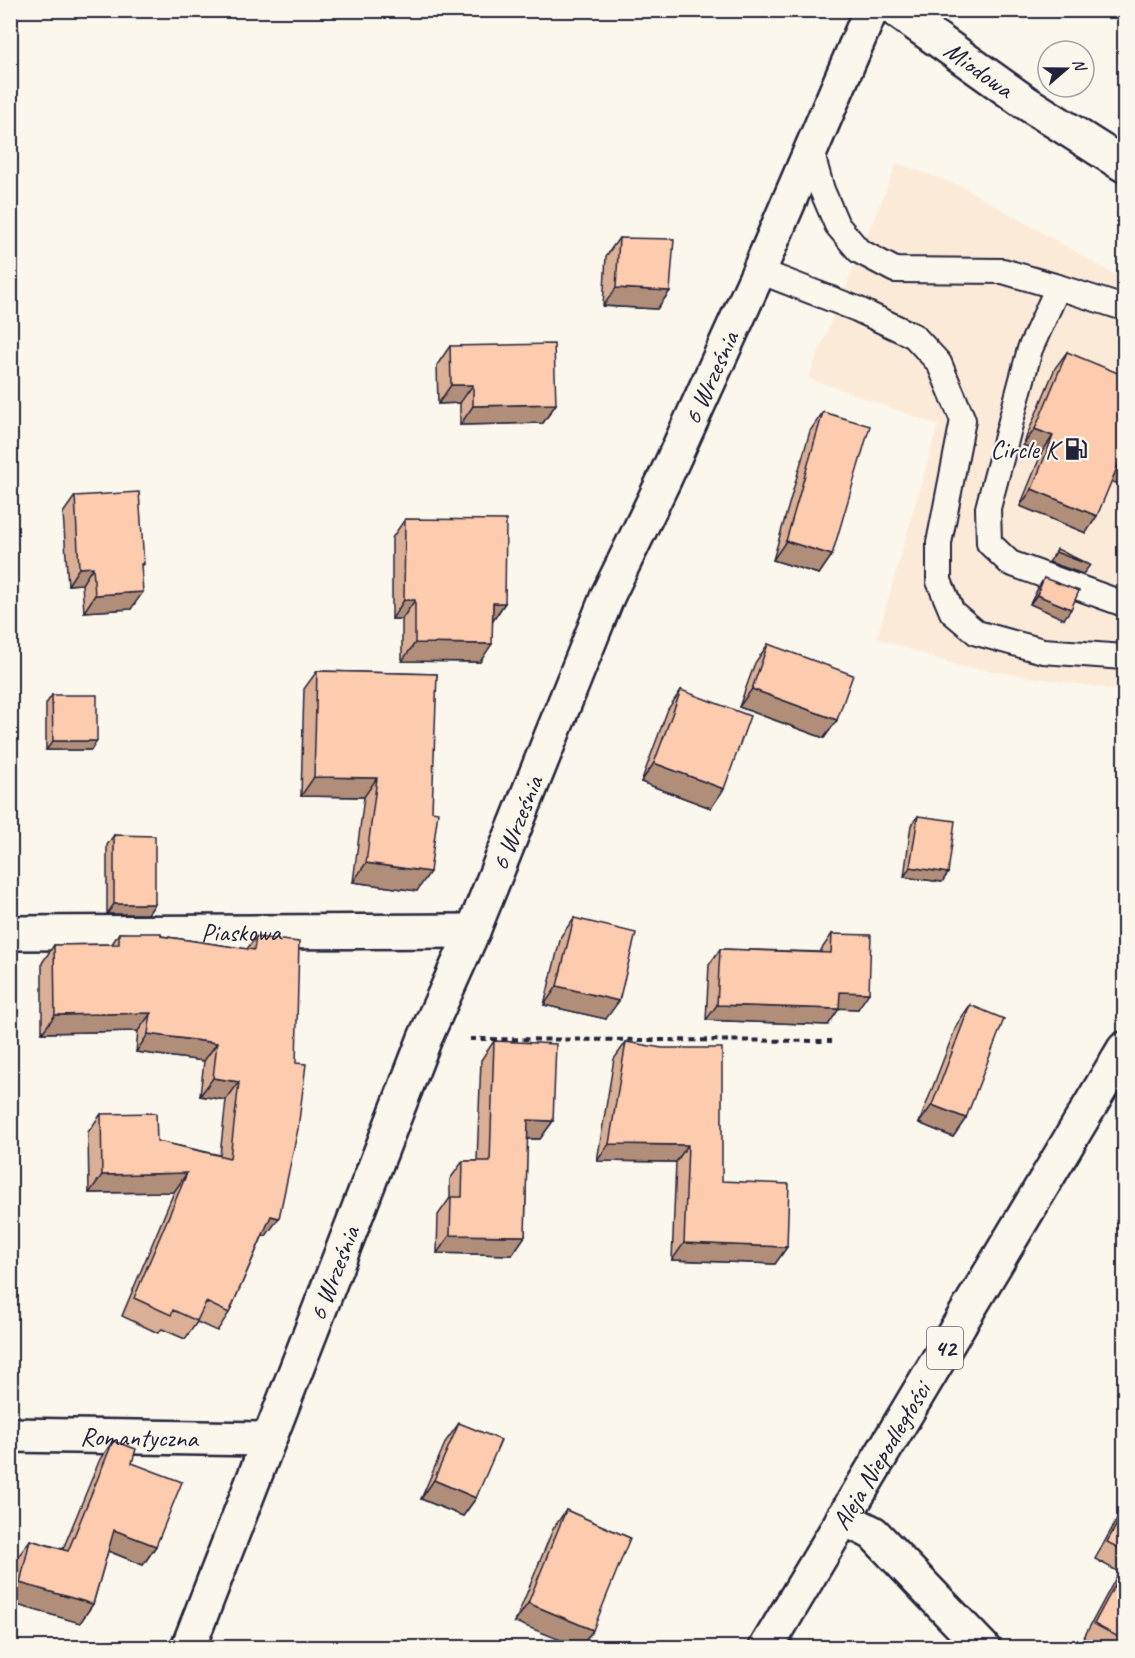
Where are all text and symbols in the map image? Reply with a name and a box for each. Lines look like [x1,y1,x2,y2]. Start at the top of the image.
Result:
street label: Miodowa [938,33,1021,106]
north arrow [1036,39,1096,99]
text: N [1068,56,1091,75]
street label: 6 Września [675,325,747,430]
place label: Circle K [990,433,1063,466]
fuel station icon: Circle K [1063,436,1089,462]
street label: 6 Września [483,770,551,875]
street label: Piaskowa [201,915,283,949]
street label: 6 Września [300,1220,367,1325]
road number: 42 [927,1327,963,1369]
street label: Aleja Niepodległości [824,1373,939,1536]
street label: Romantyczna [80,1420,200,1454]

